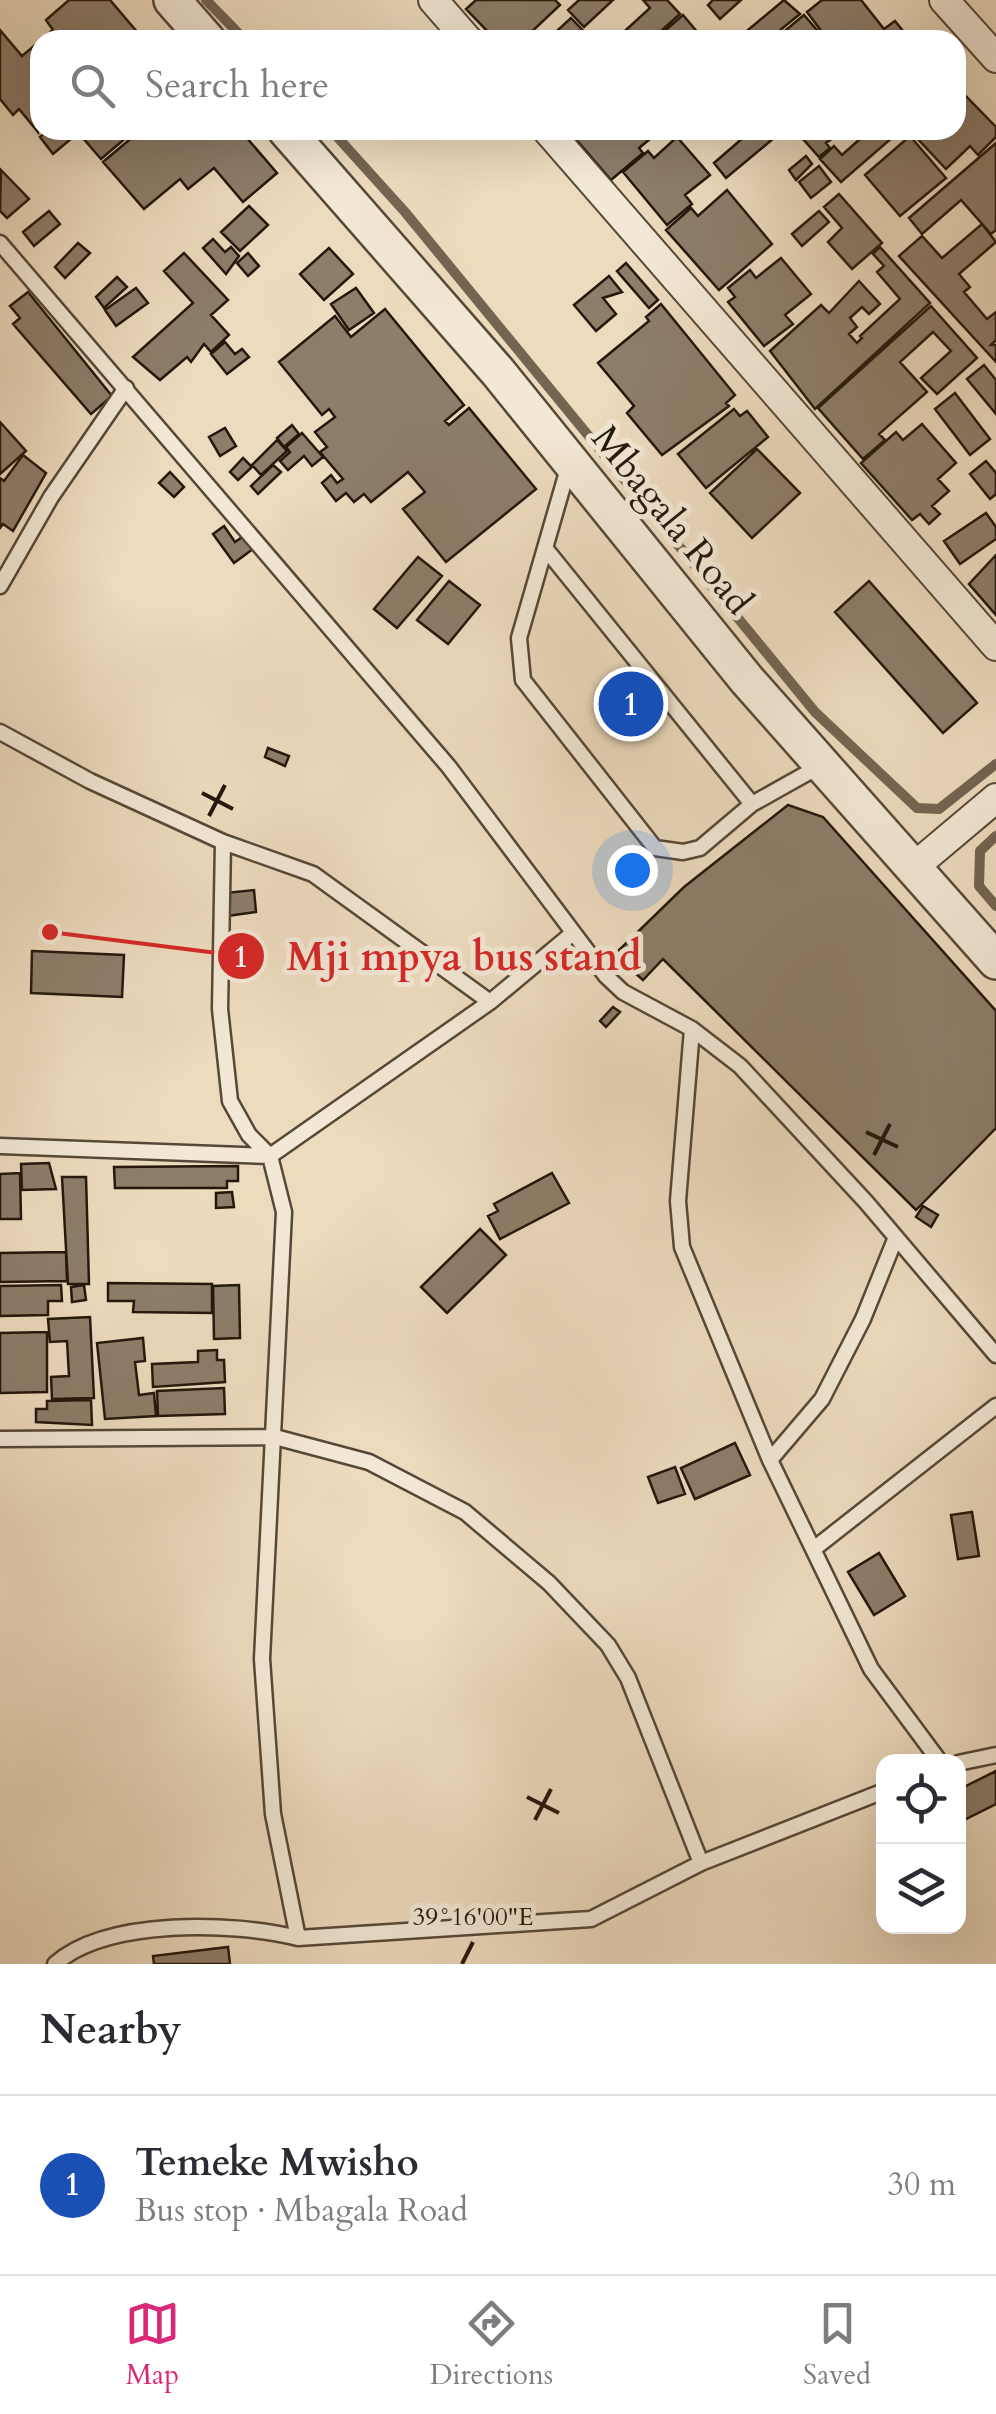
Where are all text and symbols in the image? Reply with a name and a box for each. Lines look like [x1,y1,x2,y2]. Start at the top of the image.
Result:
search box [30,30,966,140]
icon: search [65,58,120,113]
text: Search here [145,59,329,111]
street label: Mbagala Road [579,414,765,626]
pin: 1 [598,666,664,742]
your location [607,845,658,896]
callout: Mji mpya bus stand [216,921,661,991]
text: Mji mpya bus stand [286,930,642,985]
text: 1 [233,937,249,978]
map controls [876,1754,966,1934]
button: locate [876,1754,966,1844]
button: layers [876,1844,966,1934]
text: 39°16'00"E [413,1900,533,1934]
text: Nearby [40,2001,182,2058]
text: Temeke Mwisho [135,2137,419,2189]
text: 1 [64,2163,81,2207]
text: 30 m [888,2163,956,2207]
text: Bus stop · Mbagala Road [135,2189,468,2233]
tab: Map [125,2296,180,2394]
tab: Directions [430,2296,553,2394]
tab: Saved [803,2296,871,2394]

